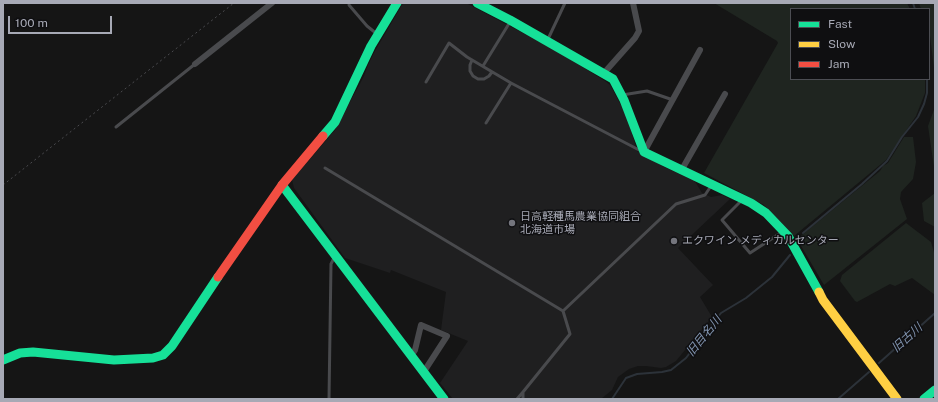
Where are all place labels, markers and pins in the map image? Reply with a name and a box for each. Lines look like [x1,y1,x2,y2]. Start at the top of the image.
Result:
place label: 日高軽種馬農業協同組合 北海道市場 [520,210,641,236]
marker: 日高軽種馬農業協同組合 北海道市場 [507,218,517,228]
place label: エクワイン メディカルセンター [682,234,839,248]
marker: エクワイン メディカルセンター [669,236,679,246]

